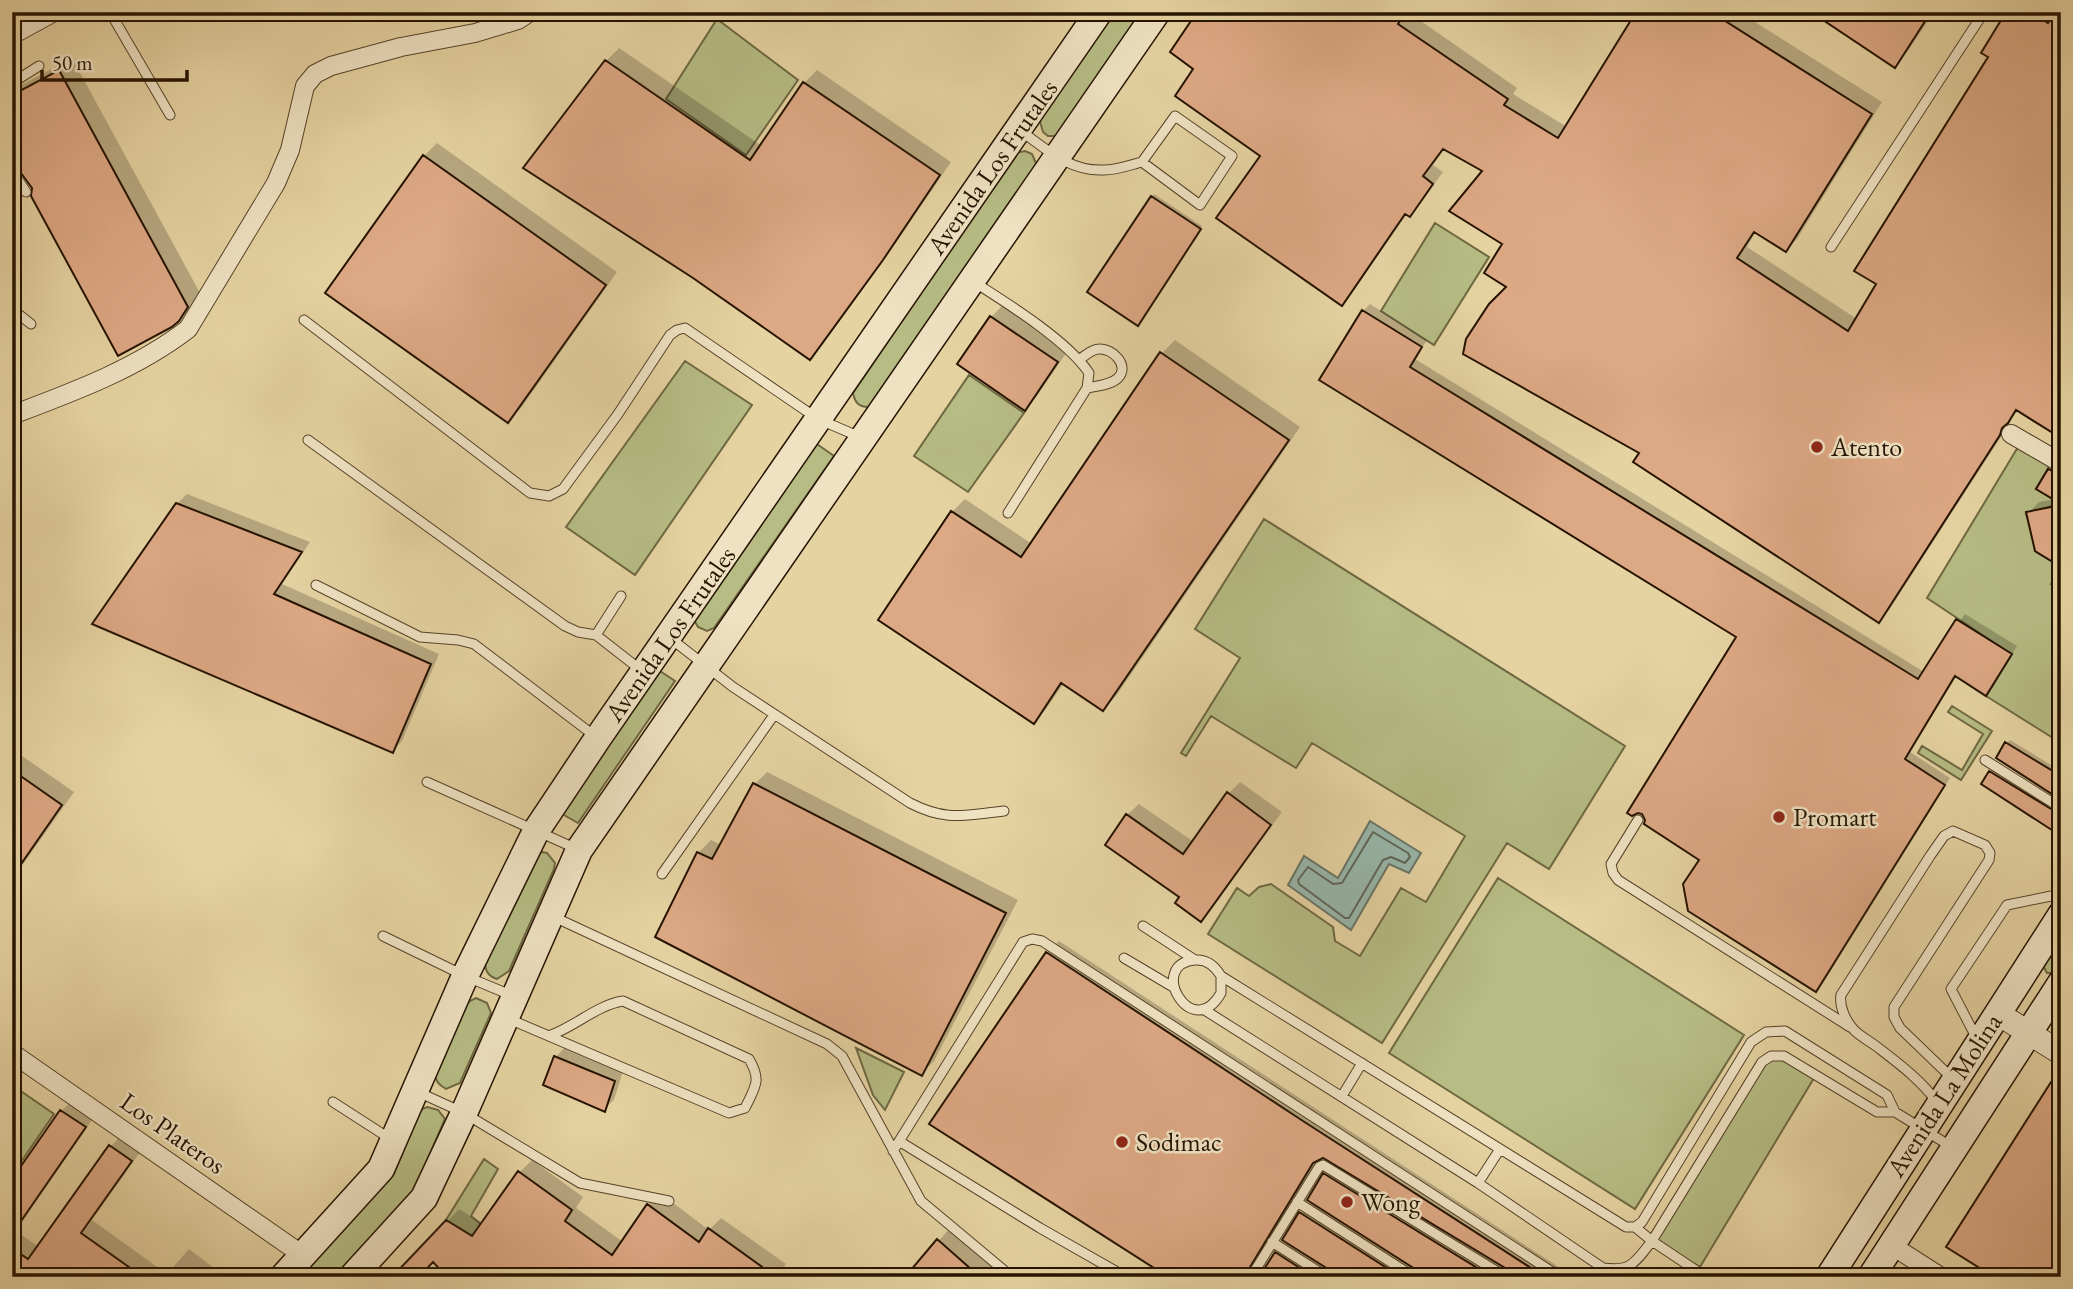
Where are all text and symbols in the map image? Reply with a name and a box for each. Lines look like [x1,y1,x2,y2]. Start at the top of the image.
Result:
scale bar [42,38,187,82]
text: 50 m [52,49,93,76]
street label: Avenida Los Frutales [918,73,1065,262]
place label: Atento [1830,430,1902,464]
marker: Atento [1809,439,1825,455]
street label: Avenida Los Frutales [596,540,743,729]
place label: Promart [1793,800,1876,834]
marker: Promart [1771,809,1787,825]
street label: Avenida La Molina [1878,1006,2010,1184]
street label: Los Plateros [114,1084,232,1182]
place label: Sodimac [1136,1125,1222,1159]
marker: Sodimac [1114,1134,1130,1150]
place label: Wong [1361,1185,1421,1219]
marker: Wong [1339,1194,1355,1210]

